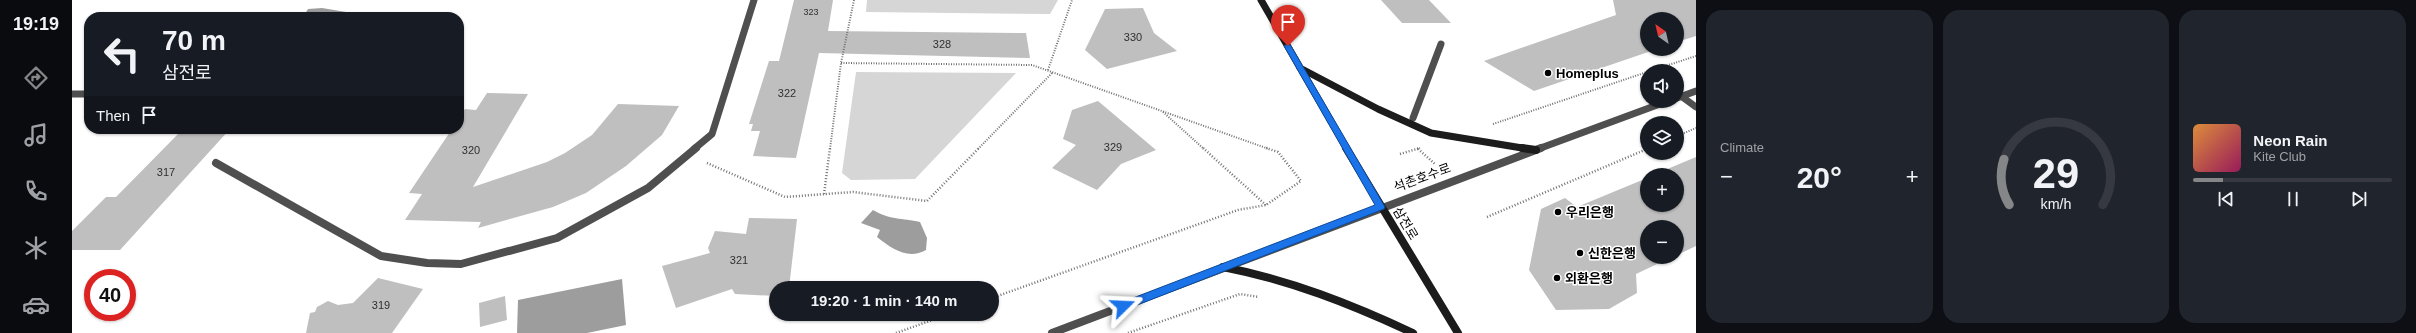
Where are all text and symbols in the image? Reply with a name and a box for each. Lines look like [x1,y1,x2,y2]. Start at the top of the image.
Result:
pin [1271,5,1305,46]
house number: 323 [803,7,819,17]
icon: arrive [1277,11,1299,33]
north arrow [1640,12,1684,56]
map controls [1640,12,1684,264]
text: 19:19 [13,14,59,34]
text: 70 m [162,25,226,56]
icon: left [96,28,148,80]
house number: 330 [1124,31,1142,43]
house number: 328 [933,38,951,50]
text: 삼전로 [162,63,212,83]
icon: directions [22,64,50,92]
button: sound [1640,64,1684,108]
place label: Homeplus [1556,66,1619,81]
marker: Homeplus [1543,68,1553,78]
house number: 322 [778,87,796,99]
icon: arrive [138,104,160,126]
text: Then [96,107,130,124]
button: layers [1640,116,1684,160]
icon: music [22,121,50,149]
text: Neon Rain [2253,132,2328,149]
text: Climate [1720,140,1764,155]
house number: 329 [1104,141,1122,153]
house number: 320 [462,144,480,156]
text: 29 [2033,149,2079,196]
text: Kite Club [2253,149,2306,164]
street label: 석촌호수로 [1392,160,1453,195]
text: 20° [1797,161,1842,194]
text: − [1720,164,1733,189]
text: + [1906,164,1919,189]
house number: 317 [157,166,175,178]
button: + [1640,168,1684,212]
icon: phone [22,177,50,205]
icon: previous [2215,188,2237,210]
icon: pause [2282,188,2304,210]
icon: next [2348,188,2370,210]
text: km/h [2041,195,2072,211]
street label: 삼전로 [1390,204,1421,243]
place label: 우리은행 [1566,205,1614,220]
marker: 우리은행 [1553,207,1563,217]
button: − [1640,220,1684,264]
icon: climate [22,234,50,262]
place label: 신한은행 [1588,246,1636,261]
marker: 신한은행 [1575,248,1585,258]
house number: 321 [730,254,748,266]
speed limit sign: 40 [84,269,136,321]
place label: 외환은행 [1565,271,1613,286]
marker: 외환은행 [1552,273,1562,283]
position arrow [1102,285,1144,327]
icon: car [22,291,50,319]
text: 19:20 · 1 min · 140 m [811,292,957,309]
house number: 319 [372,299,390,311]

